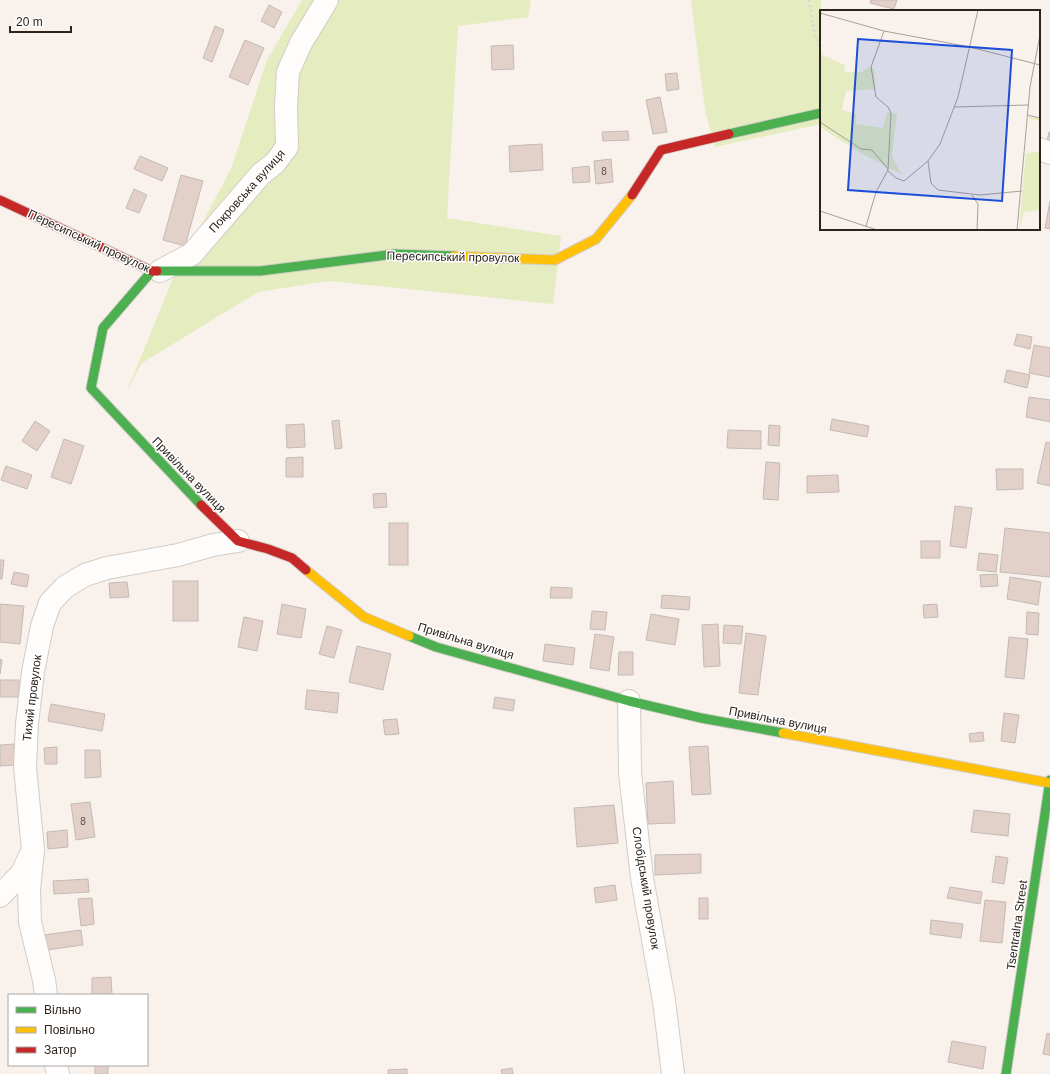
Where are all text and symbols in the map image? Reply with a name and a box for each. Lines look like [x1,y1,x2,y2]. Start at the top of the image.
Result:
scale bar [10,8,71,34]
inset map [820,10,1040,230]
text: 20 m [16,15,43,29]
street label: Покровська вулиця [206,147,288,235]
house number: 8 [601,166,607,177]
street label: Пересипський провулок [26,207,153,276]
street label: Пересипський провулок [386,249,520,265]
street label: Привільна вулиця [149,434,229,516]
street label: Привільна вулиця [416,620,516,662]
street label: Тихий провулок [20,653,44,742]
street label: Привільна вулиця [728,704,828,736]
house number: 8 [80,816,86,827]
street label: Слобідський провулок [629,826,663,951]
street label: Tsentralna Street [1004,878,1030,971]
legend [8,994,148,1066]
text: Вільно [44,1003,82,1017]
text: Повільно [44,1023,95,1037]
text: Затор [44,1043,77,1057]

